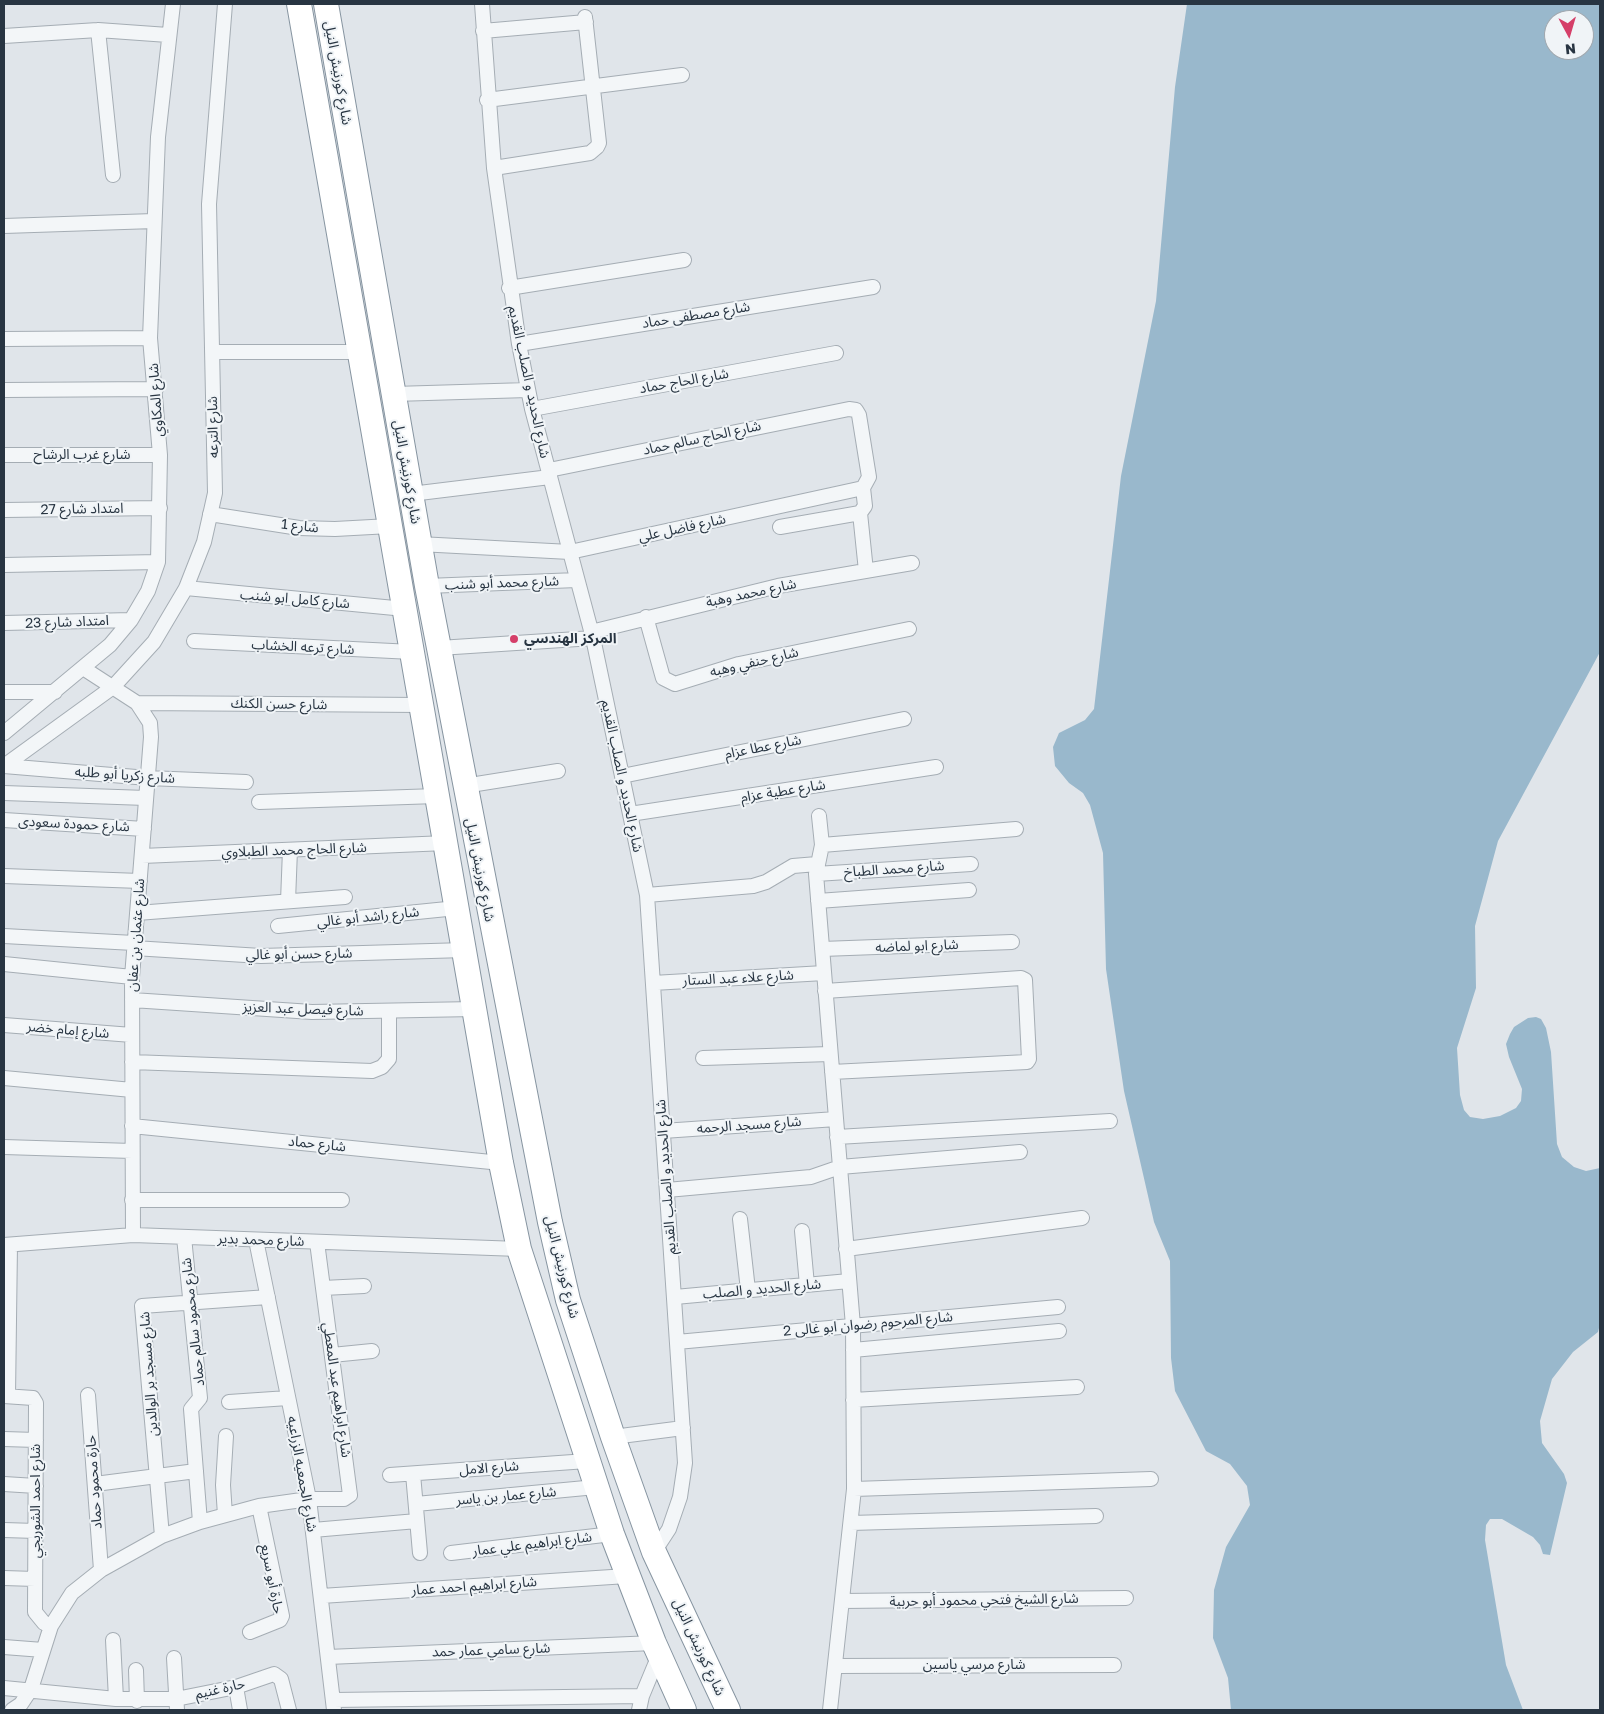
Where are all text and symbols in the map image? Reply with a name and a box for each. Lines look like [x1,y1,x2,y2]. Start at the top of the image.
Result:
north arrow [1544,10,1594,60]
street label: شارع كورنيش النيل [321,20,355,126]
text: N [1564,40,1577,58]
street label: شارع مصطفى حماد [641,298,751,332]
street label: شارع الحديد و الصلب القديم [505,304,553,460]
street label: شارع المكاوي [145,363,167,437]
street label: شارع الحاج حماد [638,365,730,397]
street label: شارع الترعه [204,396,222,458]
street label: شارع الحاج سالم حماد [641,417,763,459]
street label: شارع كورنيش النيل [390,419,424,525]
street label: شارع غرب الرشاح [34,447,130,463]
street label: امتداد شارع 27 [40,500,124,518]
street label: شارع فاضل علي [637,511,727,545]
street label: شارع 1 [280,516,320,536]
street label: شارع محمد أبو شنب [445,573,559,593]
street label: شارع محمد وهبة [704,575,798,611]
street label: شارع كامل ابو شنب [239,586,351,612]
street label: امتداد شارع 23 [25,612,109,632]
place label: المركز الهندسي [524,631,616,647]
marker: المركز الهندسي [508,633,520,645]
street label: شارع ترعه الخشاب [251,636,355,658]
street label: شارع حنفي وهبه [708,644,800,680]
street label: شارع حسن الكنك [231,695,327,713]
street label: شارع الحديد و الصلب القديم [598,698,646,854]
street label: شارع عطا عزام [723,731,803,763]
street label: شارع زكريا أبو طلبه [74,763,176,787]
street label: شارع عطية عزام [739,776,827,806]
street label: شارع حمودة سعودى [18,813,130,835]
street label: شارع كورنيش النيل [462,817,498,923]
street label: شارع الحاج محمد الطبلاوي [221,839,367,861]
street label: شارع محمد الطباخ [843,857,945,881]
street label: شارع عثمان بن عفان [124,878,148,992]
street label: شارع راشد أبو غالي [316,903,420,931]
street label: شارع ابو لماضه [875,936,959,956]
street label: شارع حسن أبو غالي [245,945,353,963]
street label: شارع علاء عبد الستار [682,967,794,989]
street label: شارع فيصل عبد العزيز [242,998,364,1020]
street label: شارع إمام خضر [26,1018,110,1042]
street label: شارع الحديد و الصلب القديم [652,1099,680,1255]
street label: شارع مسجد الرحمه [696,1113,802,1137]
street label: شارع حماد [287,1133,347,1155]
street label: شارع كورنيش النيل [541,1214,583,1320]
street label: شارع محمد بدير [217,1230,305,1250]
street label: شارع محمود سالم حماد [178,1257,208,1387]
street label: شارع الحديد و الصلب [702,1275,822,1303]
street label: شارع المرحوم رضوان ابو غالى 2 [782,1308,954,1340]
street label: شارع مسجد بر الوالدين [136,1311,162,1437]
street label: شارع ابراهيم عبد المعطي [319,1321,355,1459]
street label: شارع الجمعيه الزراعيه [284,1415,320,1533]
street label: حارة محمود حماد [82,1434,106,1530]
street label: شارع احمد الشوربجي [28,1444,44,1558]
street label: شارع الامل [459,1458,519,1478]
street label: شارع عمار بن ياسر [455,1483,557,1509]
street label: شارع ابراهيم علي عمار [471,1528,593,1560]
street label: حارة أبو سريع [257,1543,287,1615]
street label: شارع ابراهيم احمد عمار [411,1573,537,1599]
street label: شارع الشيخ فتحي محمود أبو حربية [889,1590,1079,1610]
street label: شارع كورنيش النيل [669,1596,729,1698]
street label: شارع سامي عمار حمد [431,1640,551,1660]
street label: شارع مرسي ياسين [923,1657,1025,1673]
street label: حارة غنيم [193,1675,247,1703]

